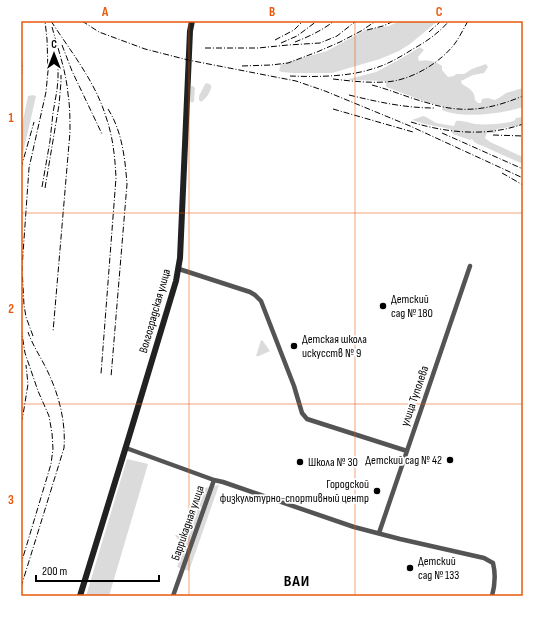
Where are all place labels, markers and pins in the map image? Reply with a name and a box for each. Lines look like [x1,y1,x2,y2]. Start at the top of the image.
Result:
place label: Детский сад № 180 [391,292,433,321]
marker: Детский сад № 180 [378,301,388,311]
place label: Детская школа искусств № 9 [302,332,367,361]
marker: Детская школа искусств № 9 [289,341,299,351]
place label: Детский сад № 42 [365,453,442,468]
place label: Школа № 30 [308,455,358,470]
marker: Детский сад № 42 [445,455,455,465]
marker: Школа № 30 [295,457,305,467]
place label: Городской физкультурно-спортивный центр [220,477,369,506]
marker: Городской физкультурно-спортивный центр [372,486,382,496]
place label: Детский сад № 133 [418,554,459,583]
marker: Детский сад № 133 [405,563,415,573]

